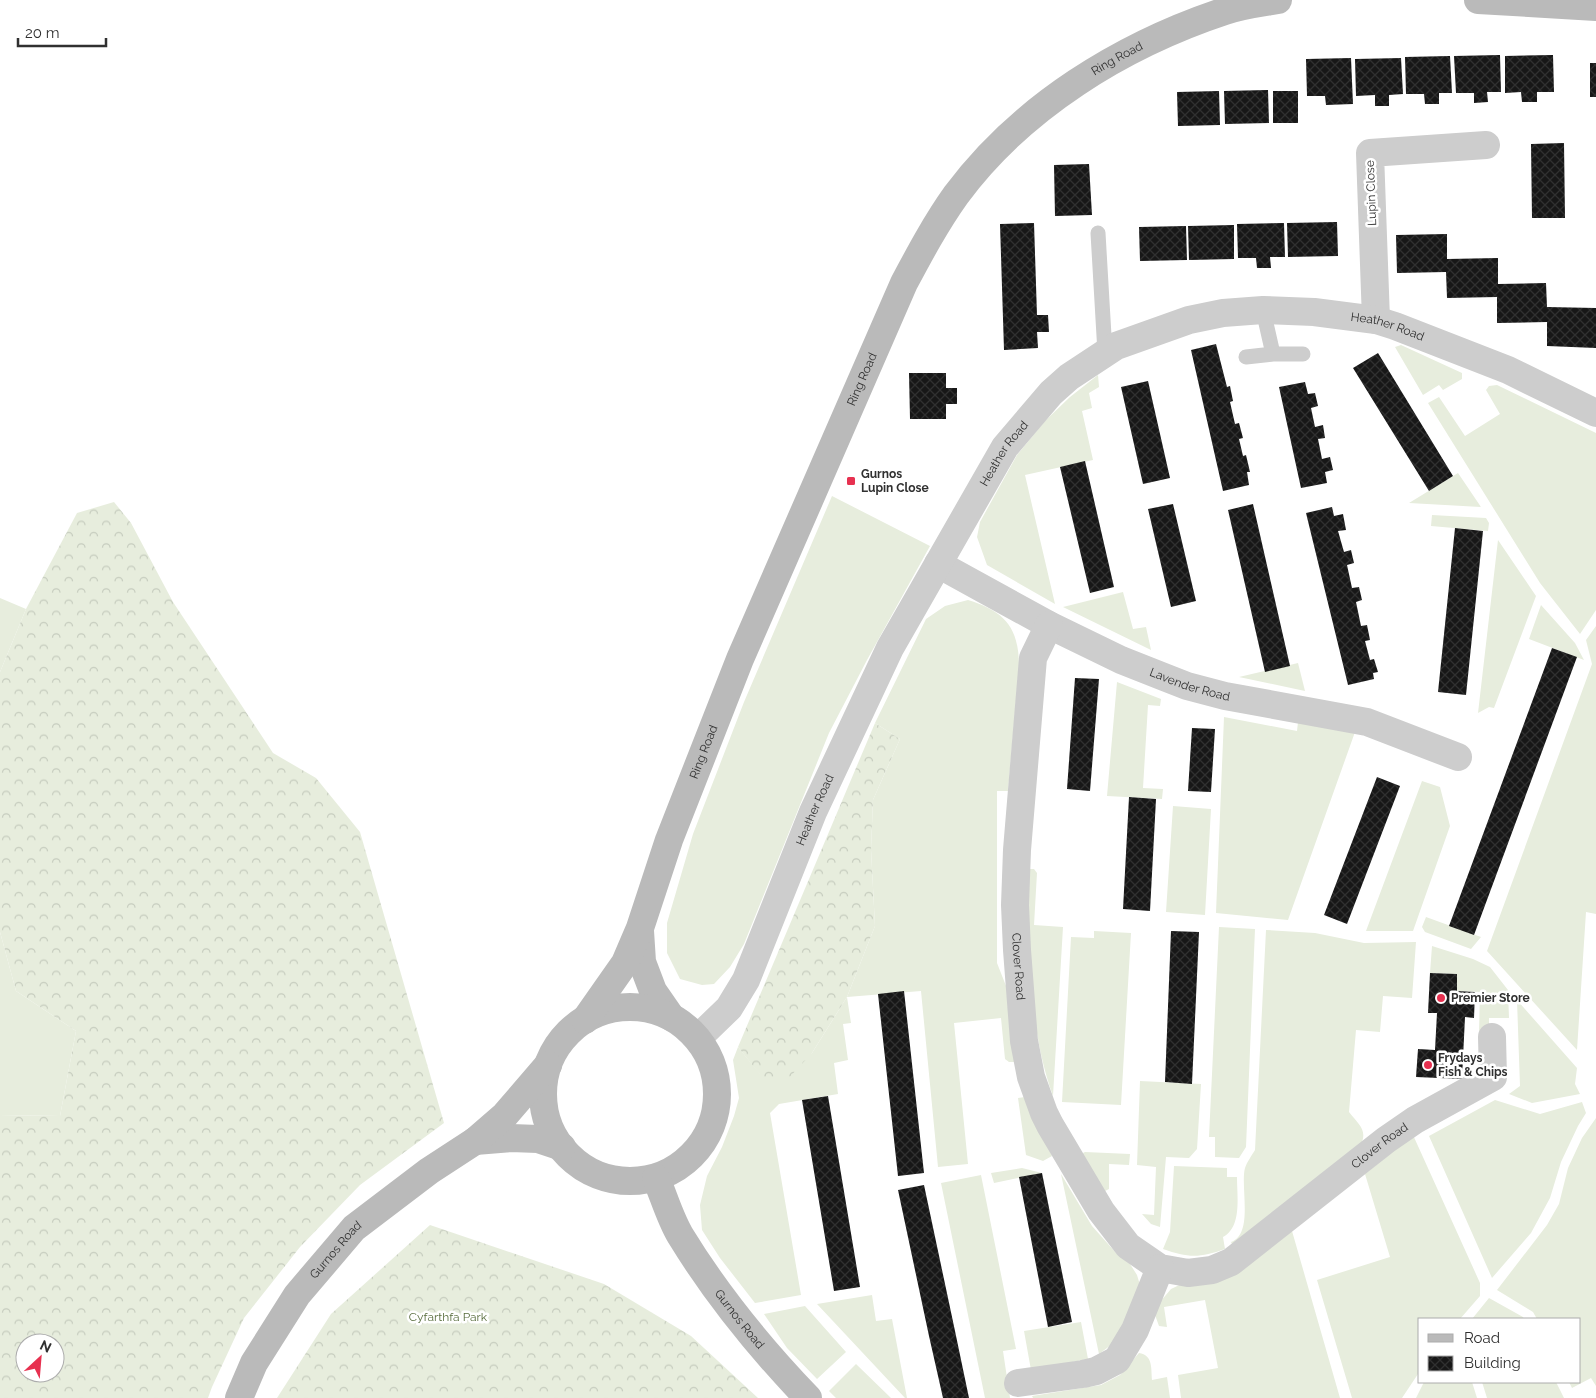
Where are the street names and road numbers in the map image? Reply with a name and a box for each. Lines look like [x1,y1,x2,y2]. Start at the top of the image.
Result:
street label: Ring Road [1089,39,1145,78]
street label: Lupin Close [1363,160,1379,226]
street label: Heather Road [1350,310,1426,344]
street label: Ring Road [844,350,880,408]
street label: Heather Road [977,418,1031,489]
street label: Lavender Road [1148,665,1231,704]
street label: Ring Road [687,723,720,781]
street label: Heather Road [793,772,837,848]
street label: Clover Road [1009,933,1028,1001]
street label: Clover Road [1348,1120,1411,1172]
street label: Gurnos Road [307,1218,364,1282]
street label: Gurnos Road [712,1287,767,1352]

